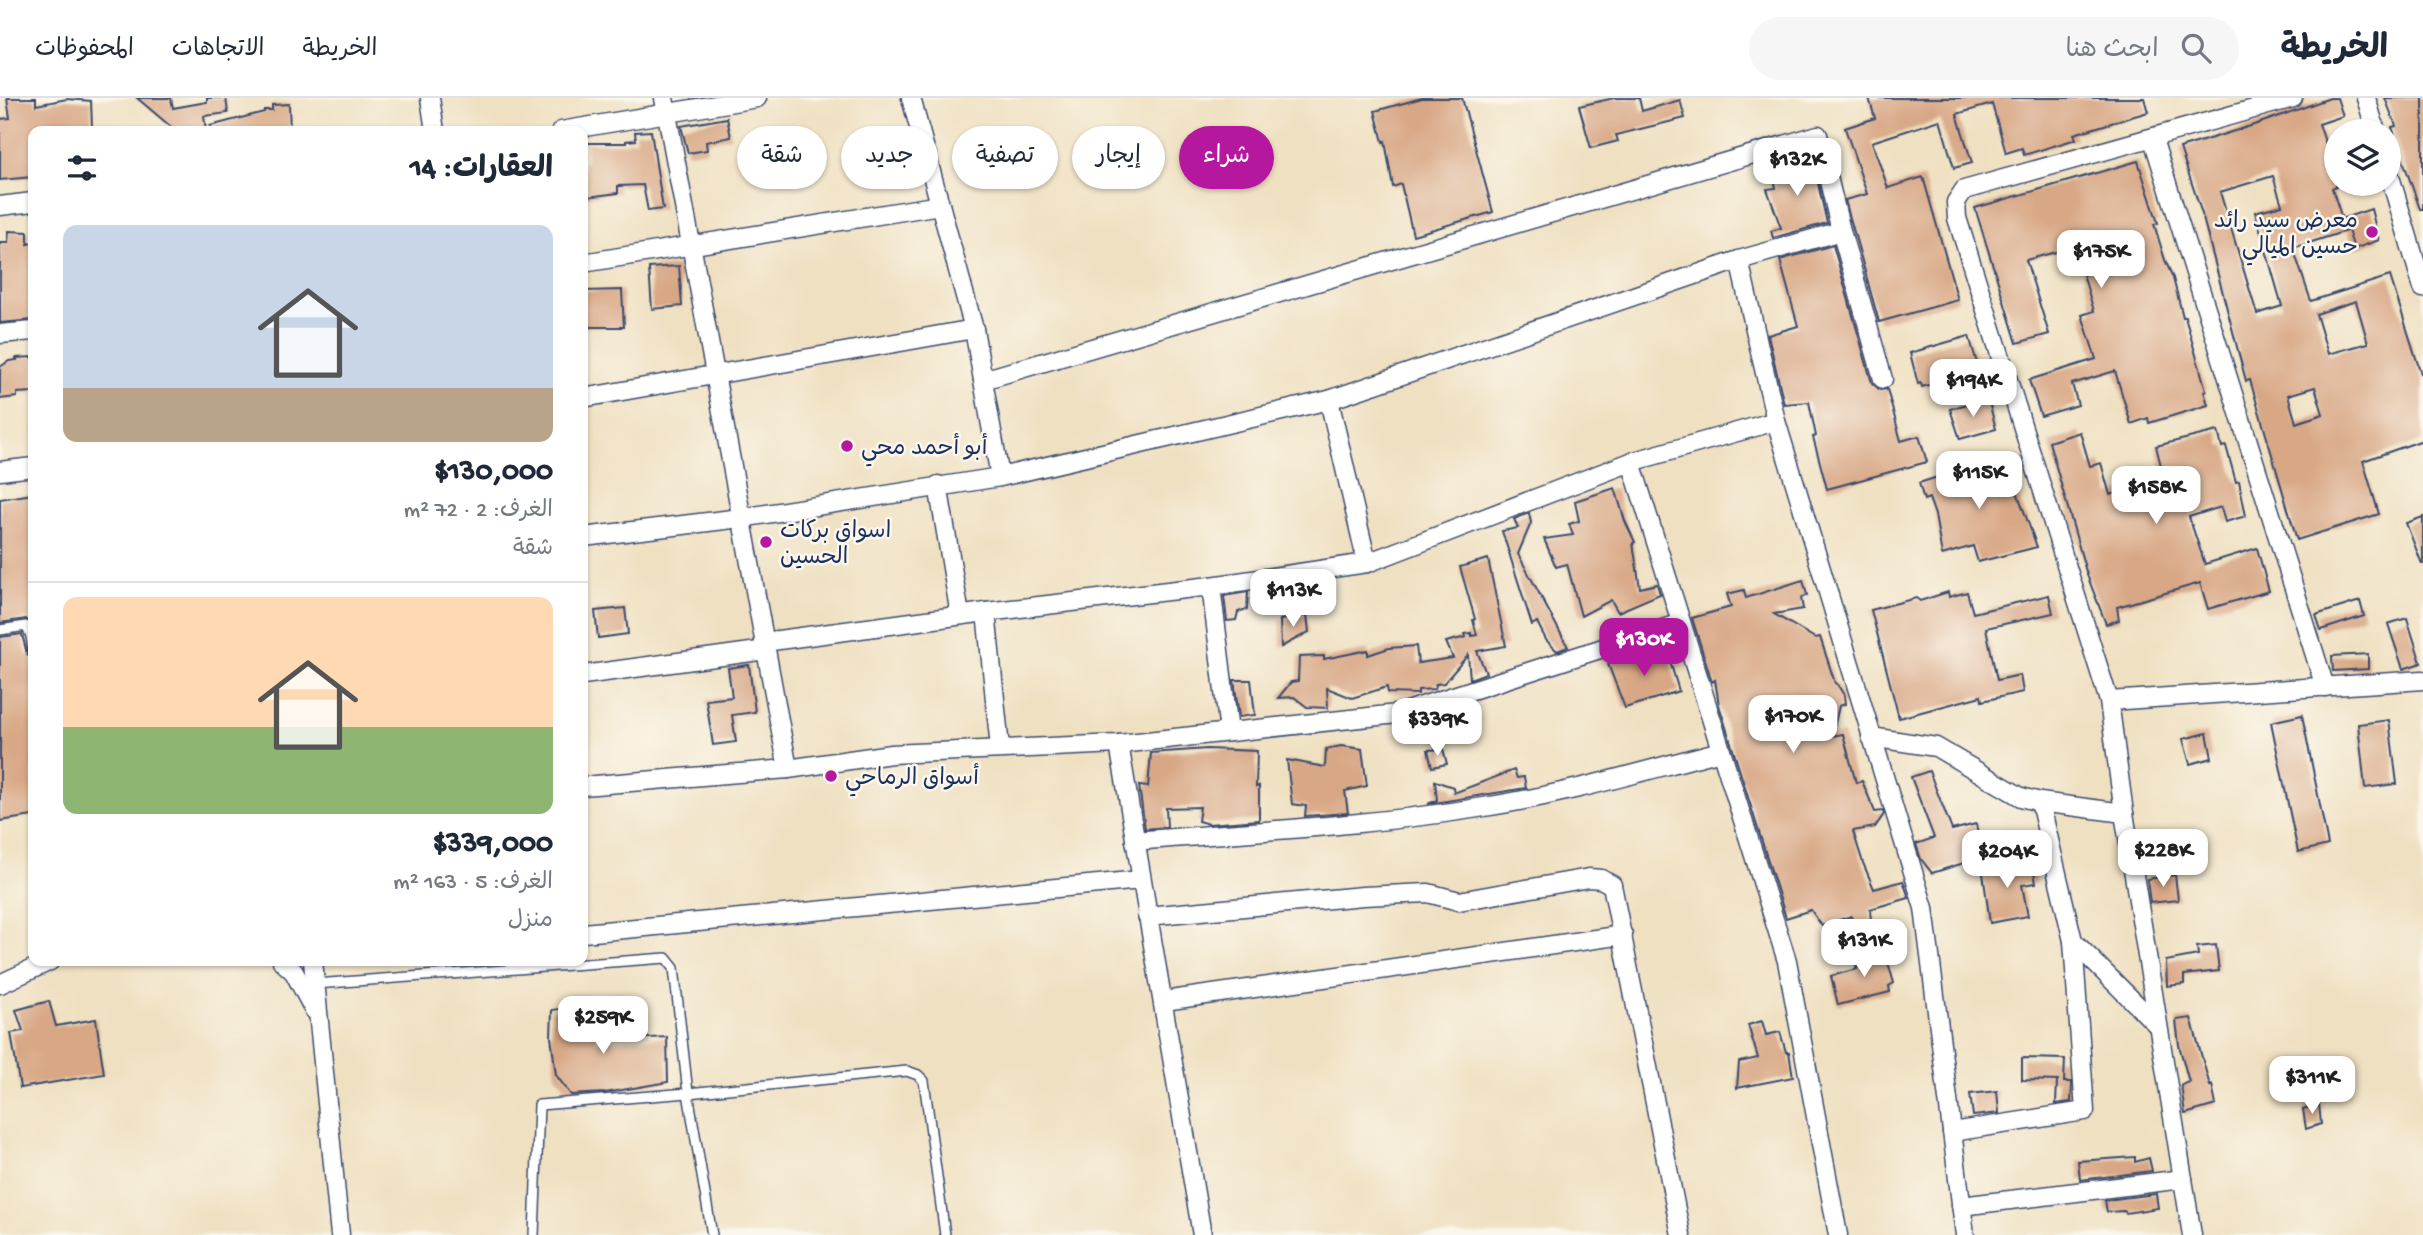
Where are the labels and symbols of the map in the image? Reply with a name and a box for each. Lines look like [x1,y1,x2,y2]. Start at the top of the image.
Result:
pin: $132K [1748,139,1846,198]
place label: معرض سيد رائد حسين الميالي [2214,209,2358,266]
marker: معرض سيد رائد حسين الميالي [2364,224,2380,240]
pin: $175K [2052,230,2150,290]
pin: $194K [1924,360,2022,419]
place label: أبو أحمد محي [861,432,988,467]
marker: أبو أحمد محي [839,438,855,454]
pin: $115K [1930,452,2028,511]
pin: $158K [2107,466,2205,526]
place label: اسواق بركات الحسين [780,519,891,572]
marker: اسواق بركات الحسين [758,534,774,550]
pin: $113K [1244,570,1342,629]
pin: $130K [1595,618,1693,678]
pin: $170K [1744,696,1842,755]
pin: $339K [1388,698,1486,758]
place label: أسواق الرماحي [845,762,979,797]
marker: أسواق الرماحي [823,768,839,784]
pin: $204K [1958,830,2056,890]
pin: $228K [2114,830,2212,889]
pin: $131K [1815,920,1913,979]
pin: $259K [554,996,652,1056]
pin: $311K [2263,1056,2361,1116]

